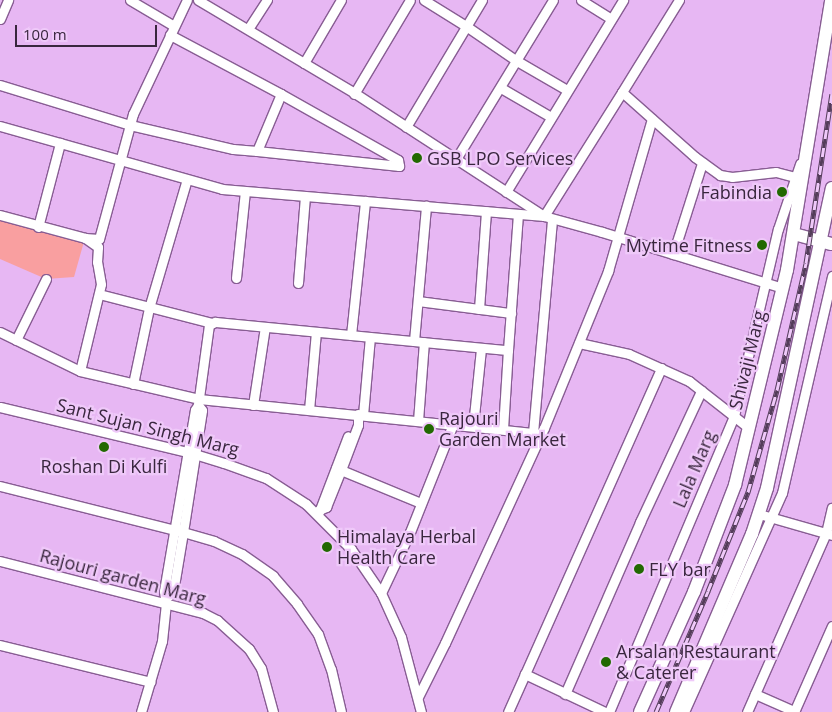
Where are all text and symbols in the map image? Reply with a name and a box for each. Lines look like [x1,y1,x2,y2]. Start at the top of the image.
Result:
scale bar [18,15,160,47]
text: 100 m [23,24,67,44]
place label: GSB LPO Services [427,147,573,169]
marker: GSB LPO Services [411,152,423,164]
place label: Fabindia [701,181,772,203]
marker: Fabindia [776,186,788,198]
place label: Mytime Fitness [626,234,752,256]
marker: Mytime Fitness [756,239,768,251]
street label: Shivaji Marg [724,308,770,412]
street label: Sant Sujan Singh Marg [54,394,242,460]
place label: Rajouri Garden Market [439,408,566,450]
marker: Rajouri Garden Market [423,423,435,435]
street label: Lala Marg [668,427,720,511]
marker: Roshan Di Kulfi [98,441,110,453]
place label: Roshan Di Kulfi [41,455,167,477]
place label: Himalaya Herbal Health Care [337,526,476,568]
marker: Himalaya Herbal Health Care [321,541,333,553]
street label: Rajouri garden Marg [37,544,209,610]
place label: FLY bar [649,558,711,580]
marker: FLY bar [633,563,645,575]
place label: Arsalan Restaurant & Caterer [616,641,776,684]
marker: Arsalan Restaurant & Caterer [600,656,612,668]

